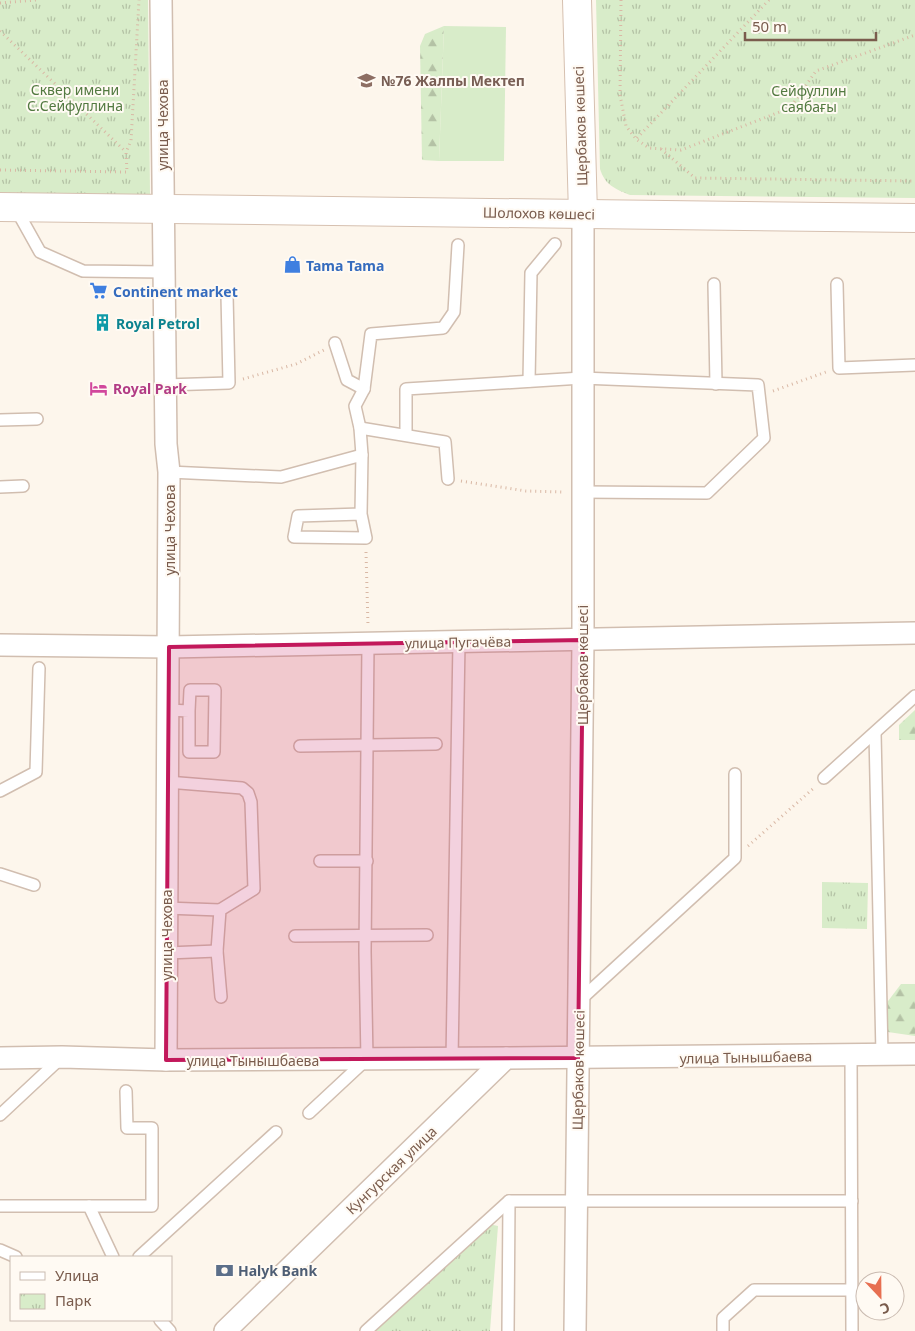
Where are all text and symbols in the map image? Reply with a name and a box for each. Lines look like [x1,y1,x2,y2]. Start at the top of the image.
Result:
scale bar [745,10,876,42]
text: 50 m [752,16,787,36]
street label: Щербаков көшесі [568,66,592,186]
school or university icon: №76 Жалпы Мектеп [357,70,377,90]
place label: №76 Жалпы Мектеп [381,71,525,90]
street label: улица Чехова [153,79,172,171]
park label: Сквер имени С.Сейфуллина [27,80,123,115]
park label: Сейфуллин саябағы [771,81,847,116]
street label: Шолохов көшесі [483,203,595,223]
shop icon: Tama Tama [282,255,302,275]
place label: Tama Tama [306,256,384,275]
supermarket icon: Continent market [89,281,109,301]
place label: Continent market [113,282,238,301]
building icon: Royal Petrol [92,313,112,333]
place label: Royal Petrol [116,314,200,333]
hotel icon: Royal Park [89,378,109,398]
place label: Royal Park [113,379,187,398]
street label: улица Чехова [160,484,179,576]
street label: Щербаков көшесі [573,605,592,725]
street label: улица Пугачёва [405,632,511,652]
street label: улица Чехова [157,889,176,981]
street label: Щербаков көшесі [567,1010,589,1130]
street label: улица Тынышбаева [680,1046,812,1068]
street label: улица Тынышбаева [187,1051,319,1070]
street label: Кунгурская улица [341,1122,441,1218]
legend [10,1256,172,1321]
bank icon: Halyk Bank [214,1260,234,1280]
place label: Halyk Bank [238,1261,317,1280]
text: Улица [55,1265,99,1285]
north arrow [855,1271,905,1321]
text: Парк [55,1290,91,1310]
text: С [877,1298,893,1319]

